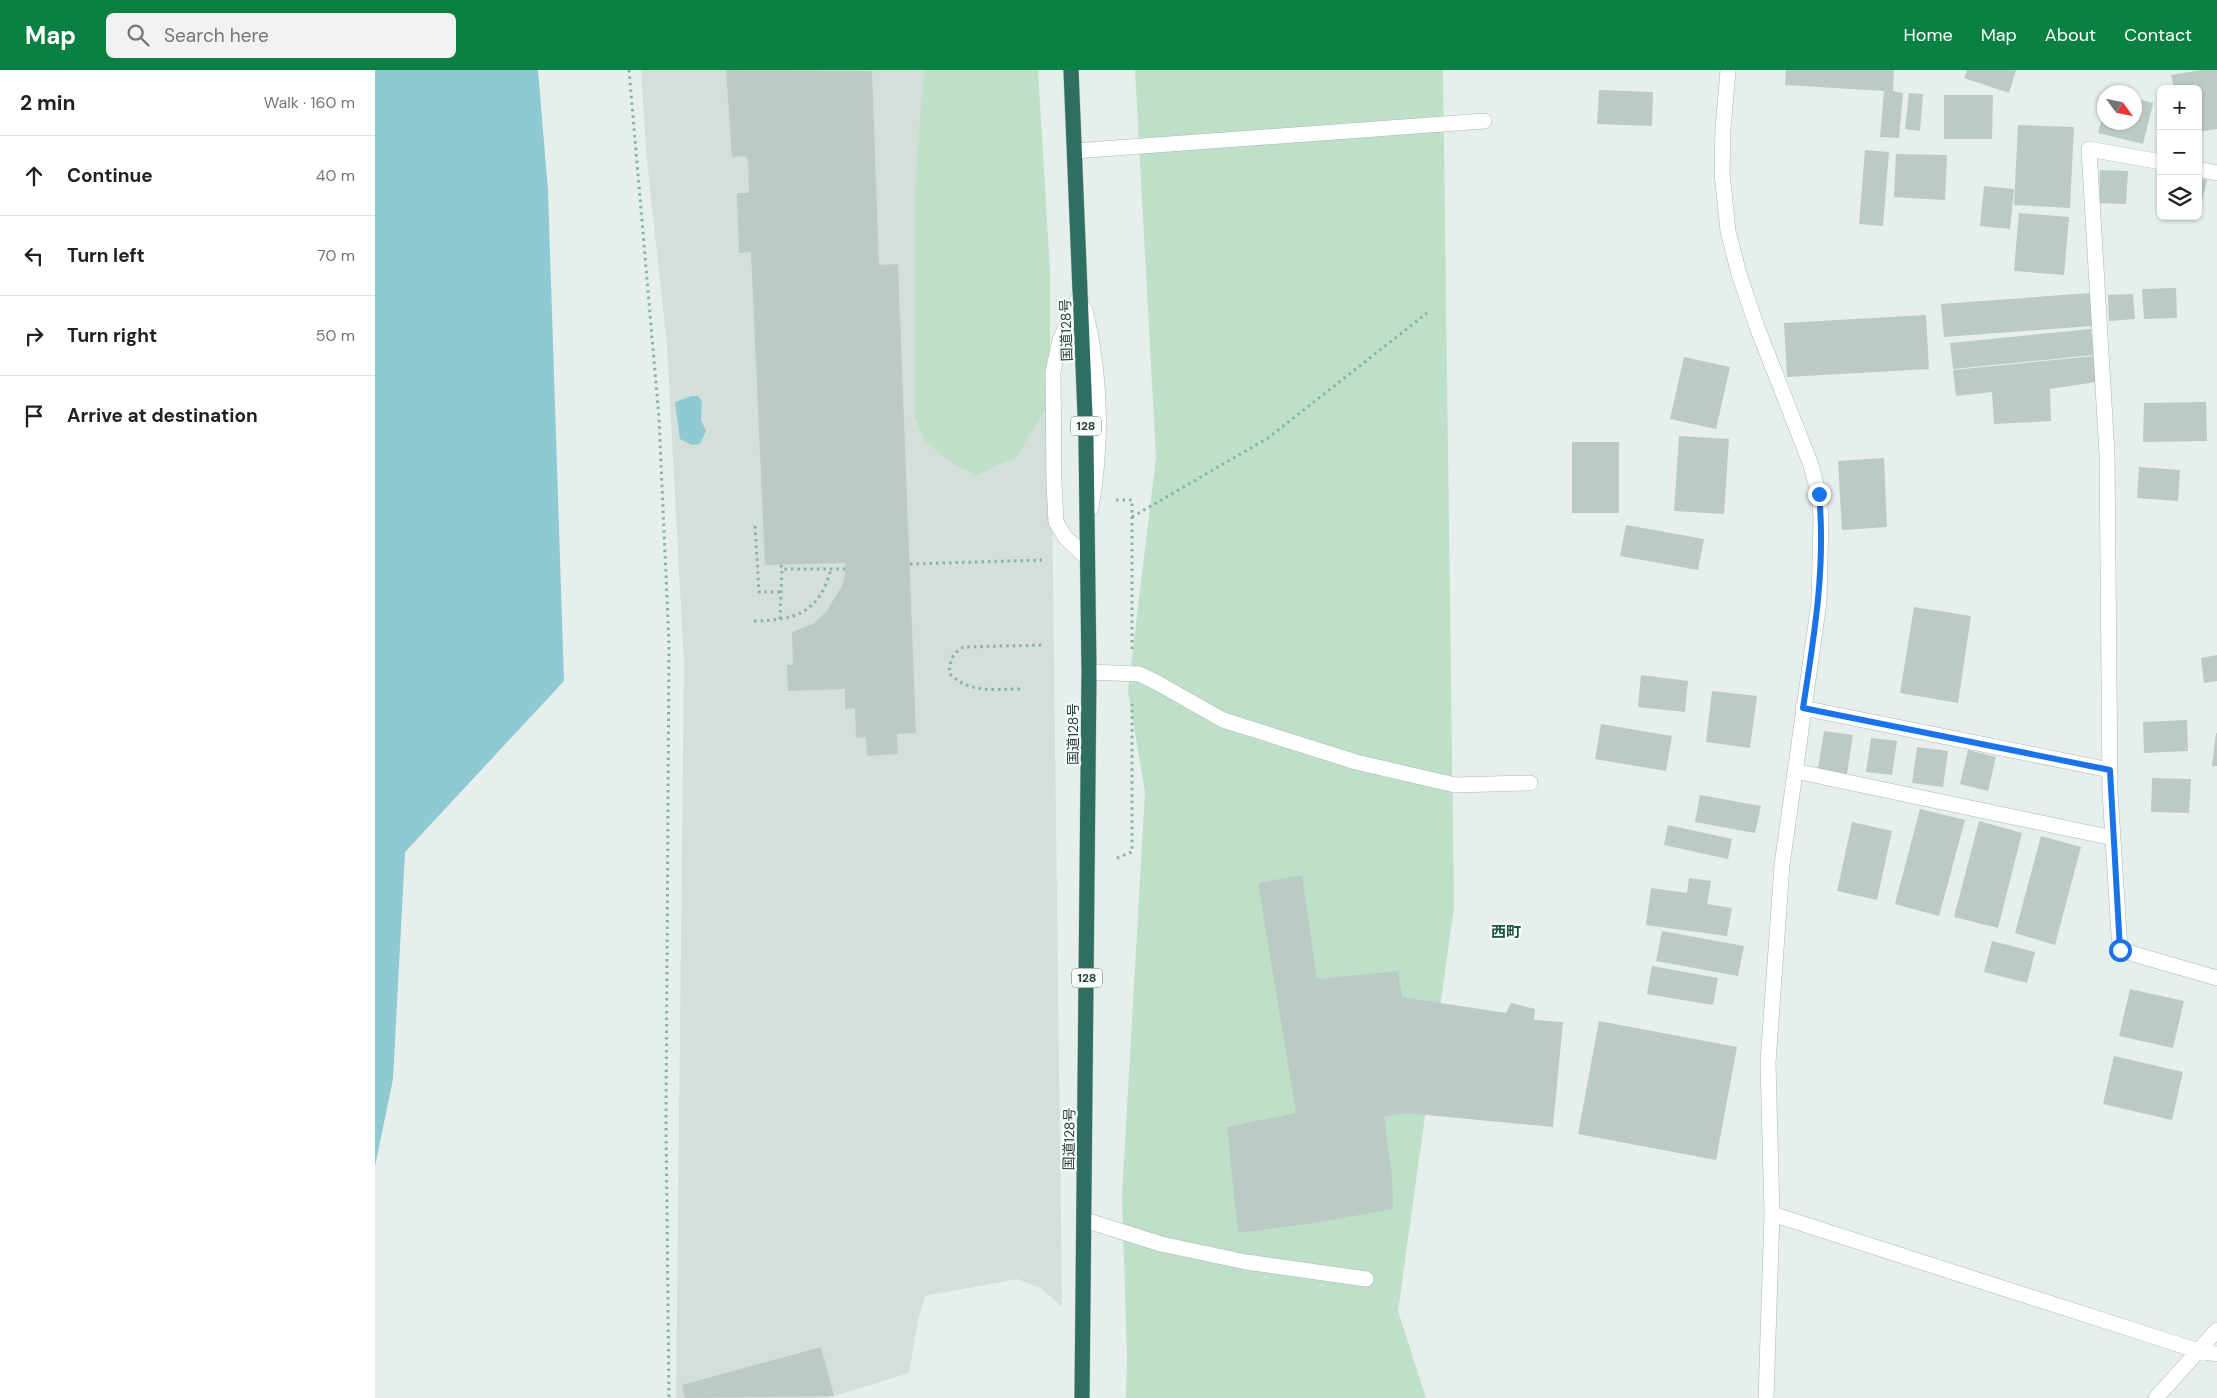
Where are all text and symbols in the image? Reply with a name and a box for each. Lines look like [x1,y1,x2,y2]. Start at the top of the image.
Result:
search box [106,13,456,58]
text: Map [25,20,76,51]
icon: search [124,21,152,49]
text: Search here [164,23,269,48]
text: Home [1903,23,1953,47]
text: Map [1981,23,2017,47]
text: About [2045,23,2096,47]
text: Contact [2124,23,2192,47]
north arrow [2097,85,2142,130]
map controls [2157,85,2202,220]
button: + [2157,85,2202,130]
text: 2 min [20,89,76,117]
text: Walk · 160 m [264,92,355,113]
button: − [2157,130,2202,175]
icon: ahead [20,162,48,190]
text: Continue [67,163,153,188]
text: 40 m [316,165,355,186]
button: layers [2157,175,2202,220]
icon: left [20,242,48,270]
text: Turn left [67,243,145,268]
text: 70 m [317,245,355,266]
street label: 国道128号 [1056,298,1076,362]
icon: right [20,322,48,350]
text: Turn right [67,323,157,348]
text: 50 m [316,325,355,346]
icon: arrive [20,402,48,430]
text: Arrive at destination [67,403,258,428]
road number: 128 [1071,416,1101,436]
route end [1808,483,1831,506]
street label: 国道128号 [1064,703,1082,765]
district label: 西町 [1491,922,1521,942]
route start [2109,939,2132,962]
road number: 128 [1072,968,1102,988]
street label: 国道128号 [1059,1107,1079,1171]

